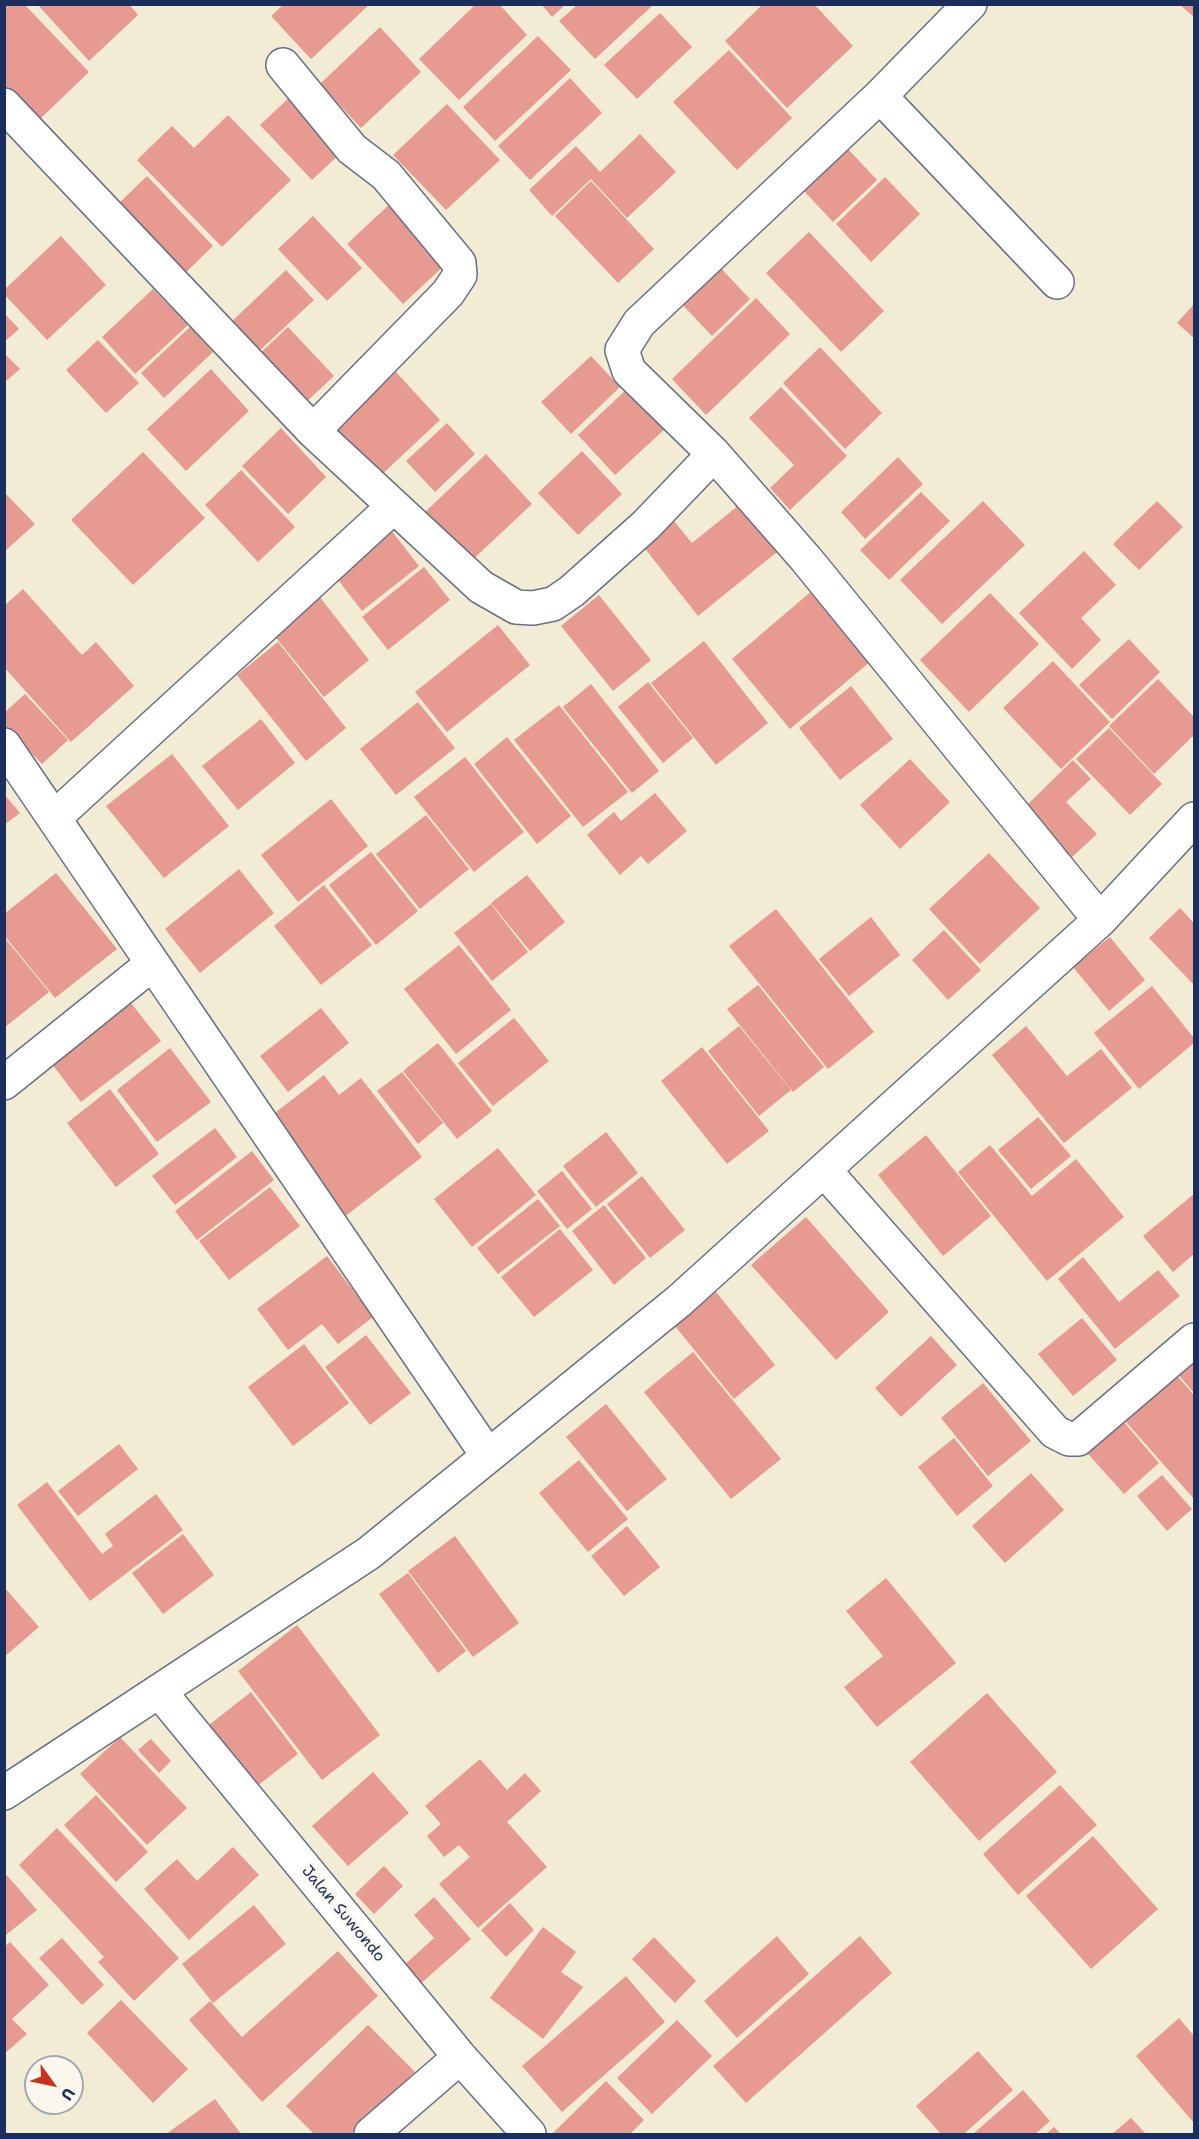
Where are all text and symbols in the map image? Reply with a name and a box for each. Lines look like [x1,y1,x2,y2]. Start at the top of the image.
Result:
street label: Jalan Suwondo [297,1862,389,1966]
north arrow [24,2055,84,2115]
text: U [56,2084,80,2104]

